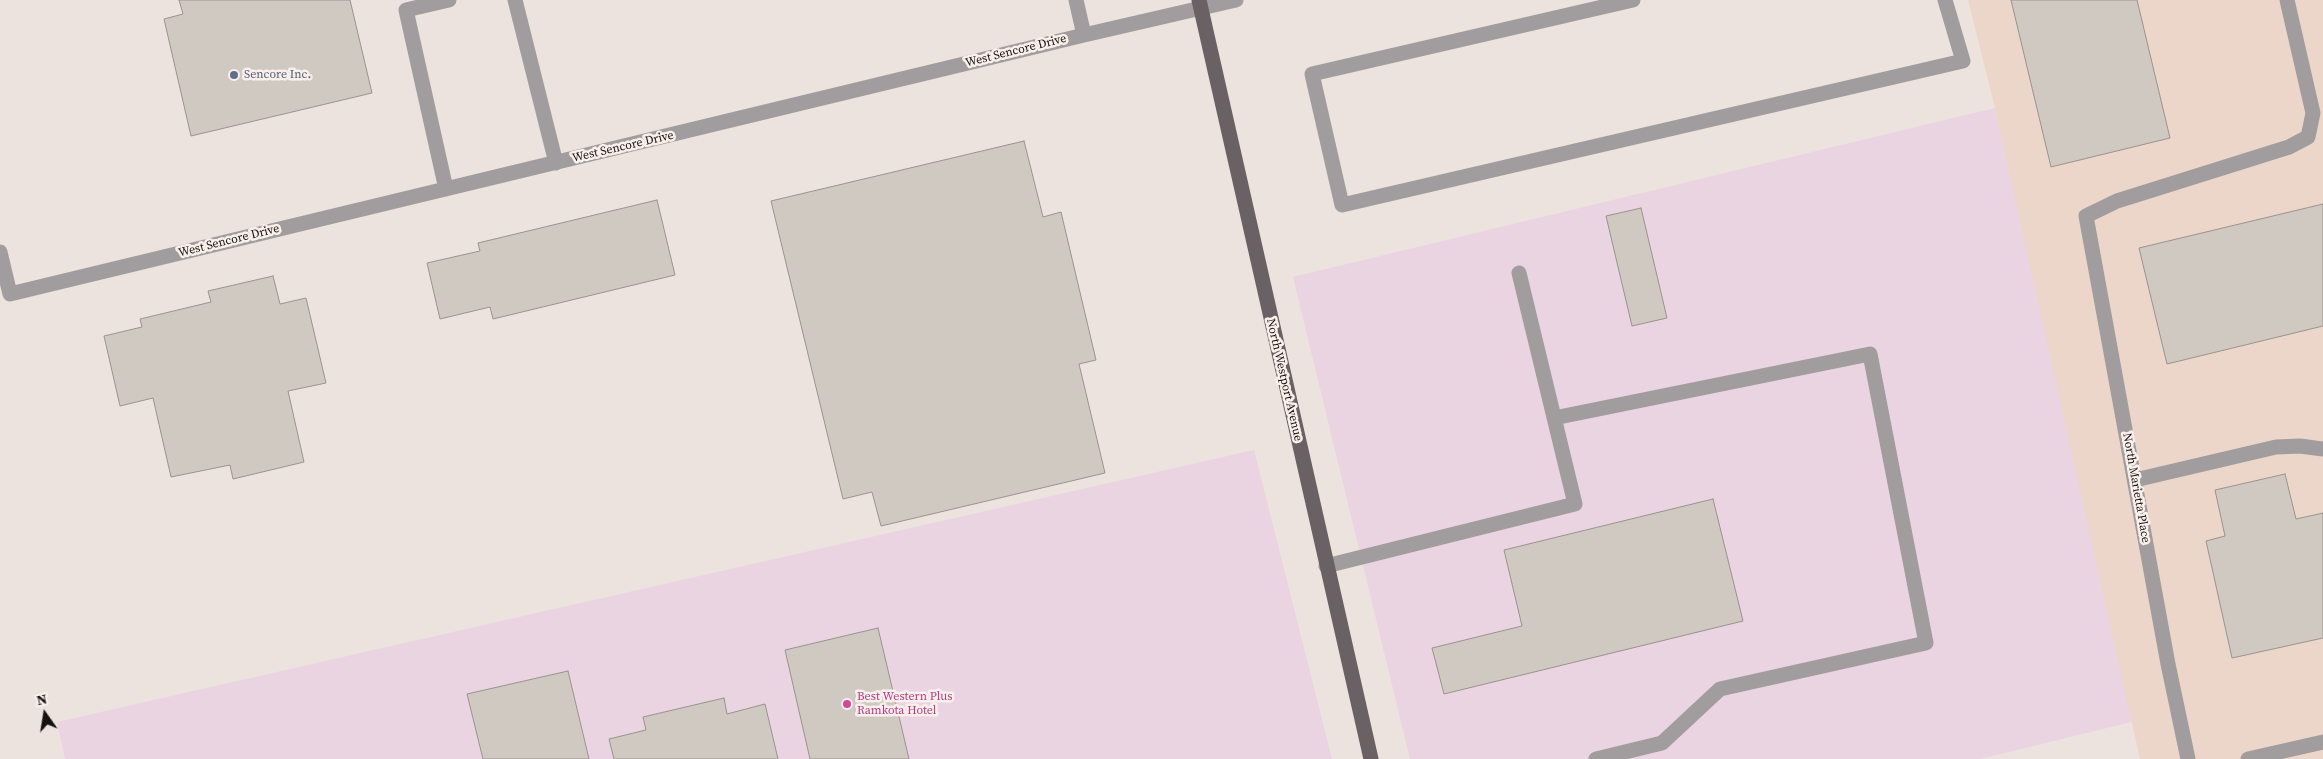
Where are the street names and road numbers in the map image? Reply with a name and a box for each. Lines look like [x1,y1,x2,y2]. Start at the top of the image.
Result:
street label: West Sencore Drive [964,31,1068,71]
street label: West Sencore Drive [571,128,675,166]
street label: West Sencore Drive [177,221,281,261]
street label: North Westport Avenue [1263,317,1305,443]
street label: North Marietta Place [2119,432,2153,544]

